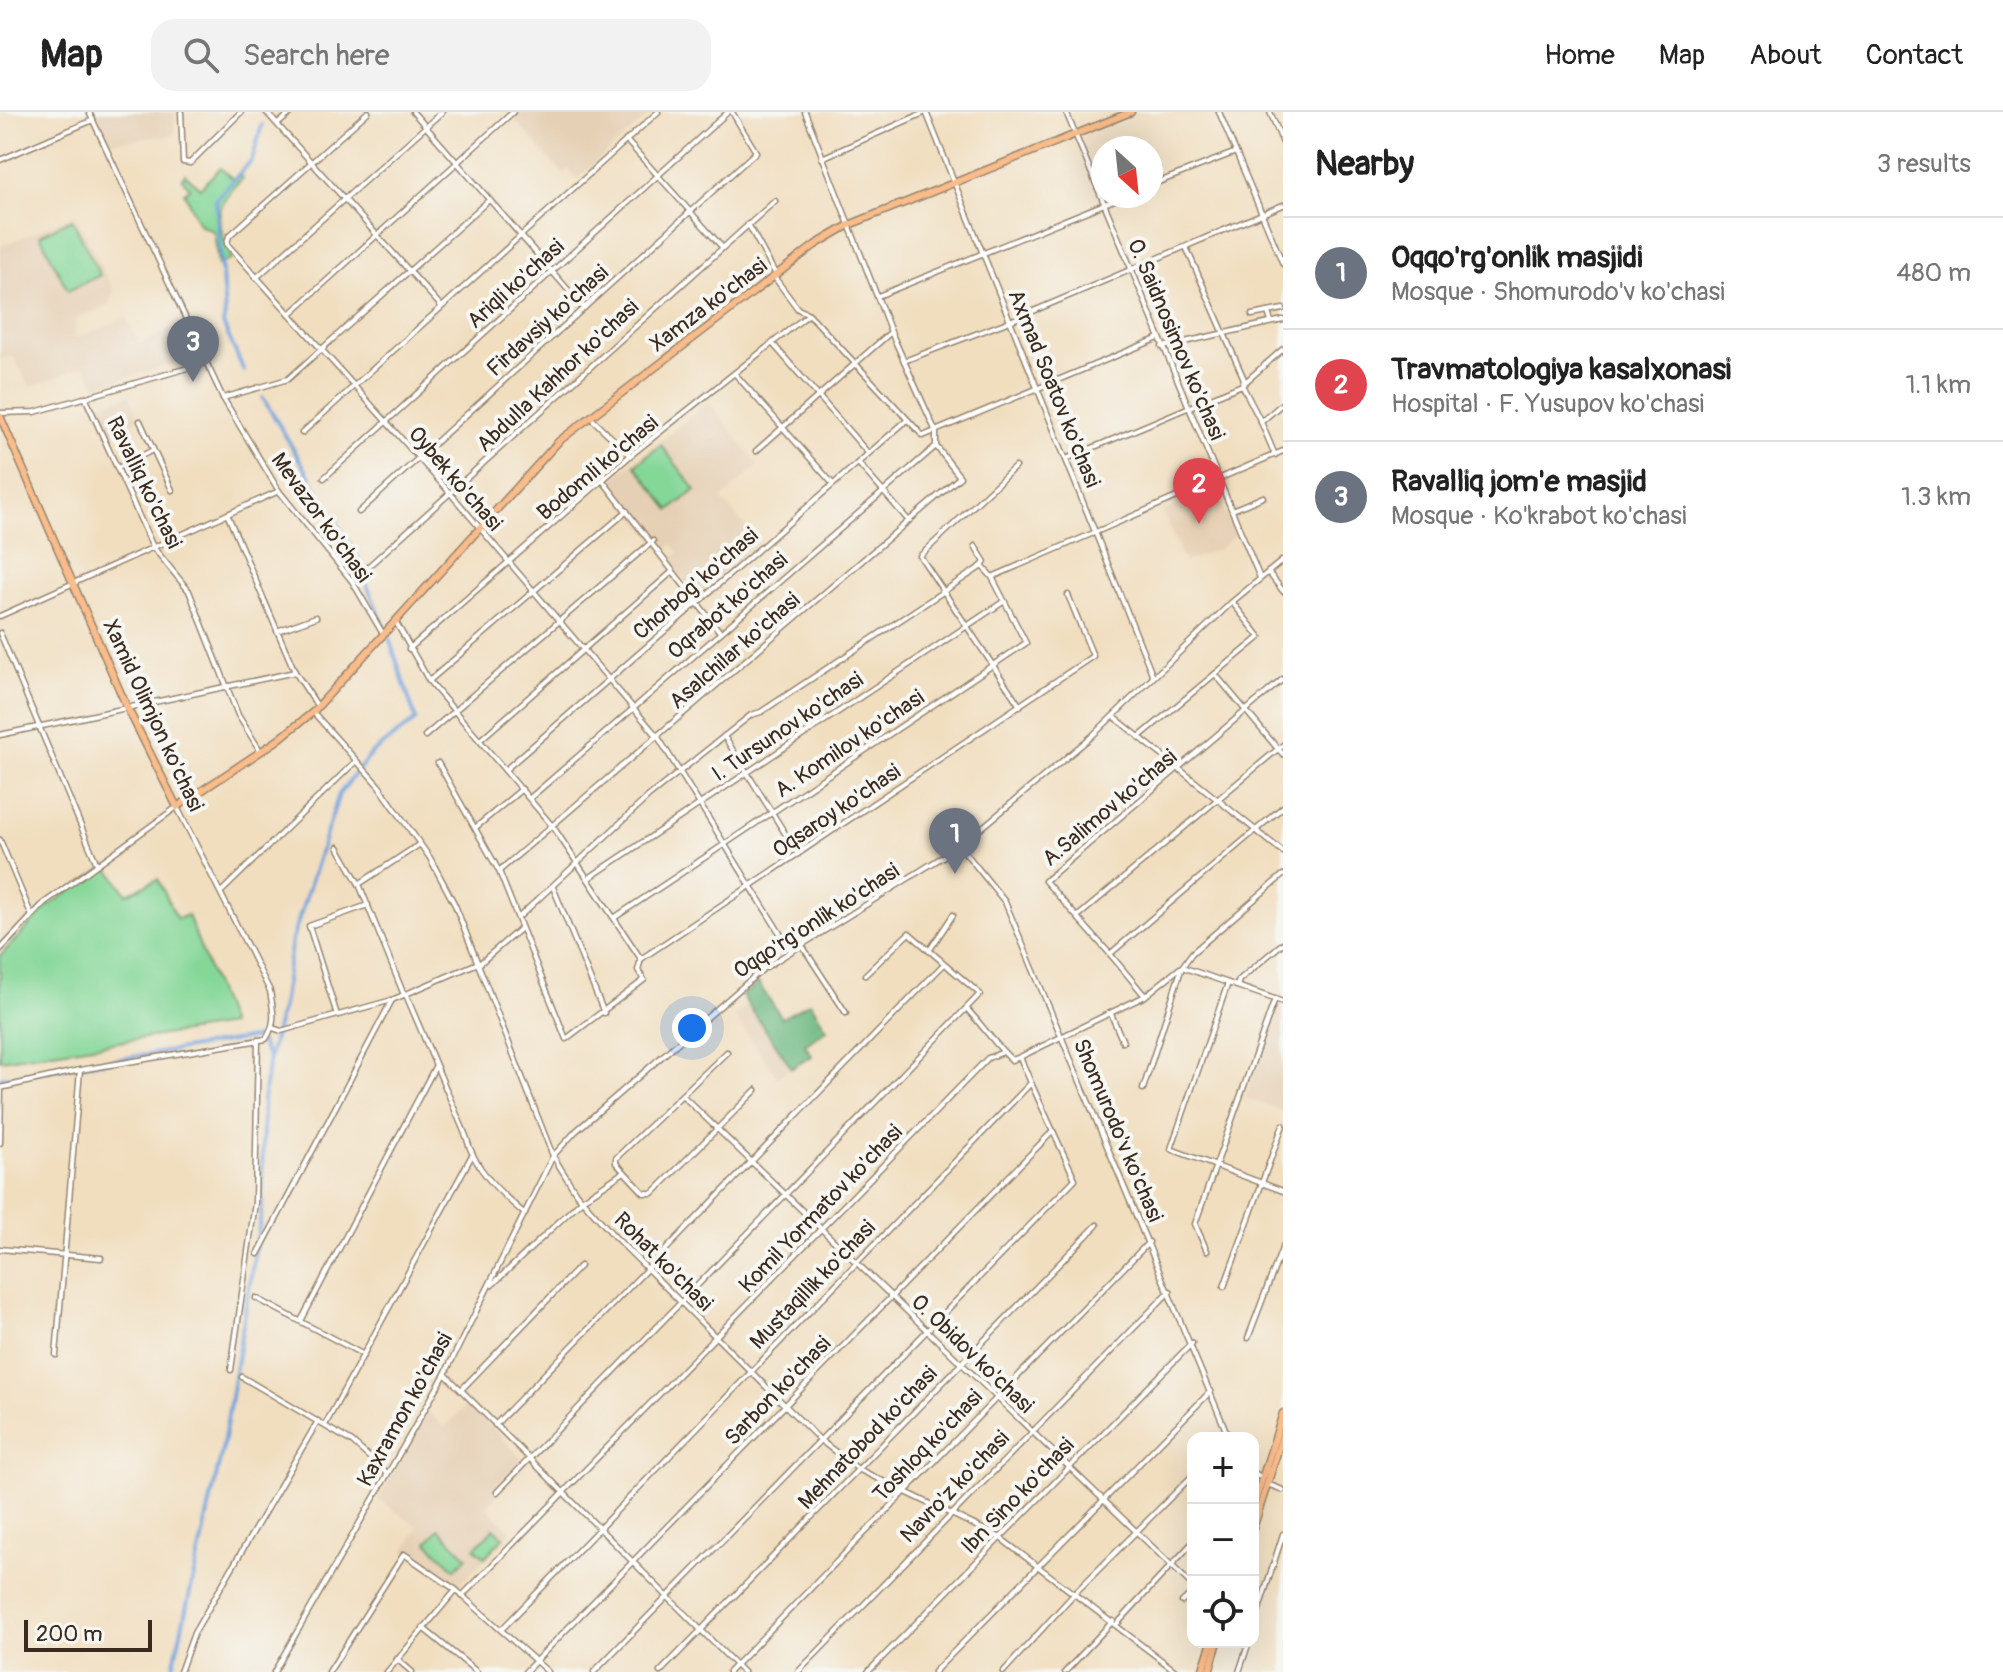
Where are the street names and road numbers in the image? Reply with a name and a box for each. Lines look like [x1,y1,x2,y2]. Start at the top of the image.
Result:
street label: Ariqli ko'chasi [461,233,570,335]
street label: O. Saidnosimov ko'chasi [1121,234,1231,444]
street label: Xamza ko'chasi [644,252,773,358]
street label: Firdavsiy ko'chasi [481,259,614,383]
street label: Axmad Soatov ko'chasi [1002,285,1107,492]
street label: Abdulla Kahhor ko'chasi [471,293,645,458]
street label: Bodomli ko'chasi [531,409,664,527]
street label: Ravalliq ko'chasi [100,412,188,553]
street label: Oybek ko'chasi [402,420,508,537]
street label: Mevazor ko'chasi [265,447,378,588]
street label: Chorbog' ko'chasi [627,522,764,646]
street label: Oqrabot ko'chasi [662,546,794,666]
street label: Asalchilar ko'chasi [664,586,806,715]
street label: Xamid Olimjon ko'chasi [96,615,210,816]
street label: I. Tursunov ko'chasi [706,666,869,788]
street label: A. Komilov ko'chasi [769,683,930,804]
street label: A.Salimov ko'chasi [1036,743,1183,872]
street label: Oqsaroy ko'chasi [767,758,906,864]
street label: Oqqo'rg'onlik ko'chasi [728,857,905,985]
street label: Shomurodo'v ko'chasi [1067,1035,1169,1226]
street label: Komil Yormatov ko'chasi [733,1118,909,1299]
street label: Rohat ko'chasi [608,1206,719,1317]
street label: Mustaqillik ko'chasi [744,1214,882,1355]
street label: O. Obidov ko'chasi [905,1288,1040,1419]
street label: Kaxramon ko'chasi [351,1328,459,1491]
street label: Sarbon ko'chasi [719,1330,837,1451]
street label: Mehnatobod ko'chasi [792,1360,943,1515]
street label: Toshloq ko'chasi [867,1383,989,1508]
street label: Navro'z ko'chasi [894,1425,1015,1549]
street label: Ibn Sino ko'chasi [955,1432,1080,1560]

